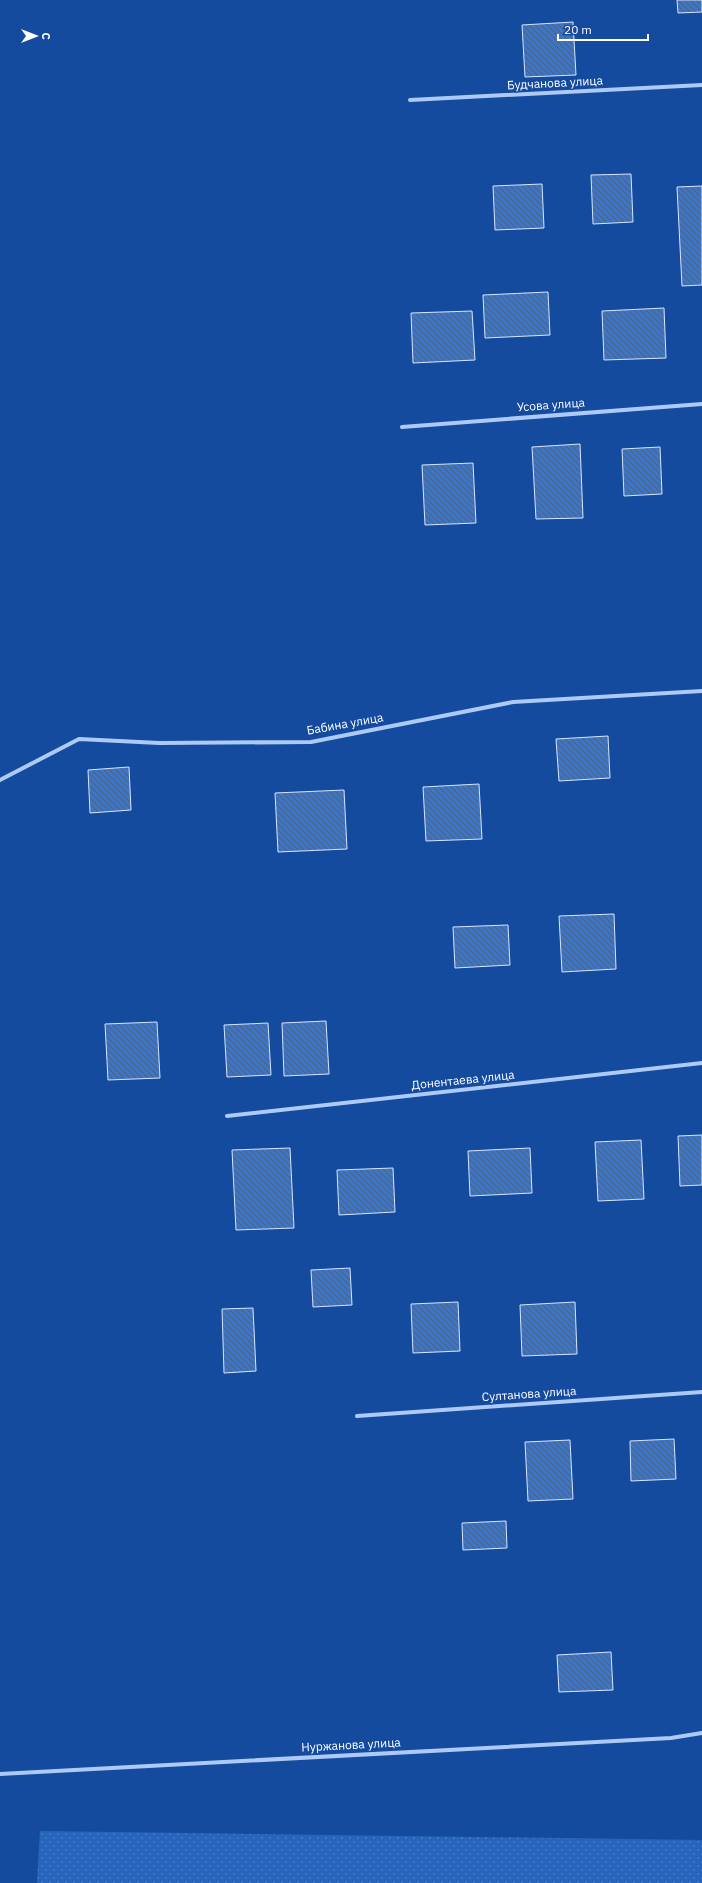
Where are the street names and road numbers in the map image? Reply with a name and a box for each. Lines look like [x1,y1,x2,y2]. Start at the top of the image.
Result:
street label: Будчанова улица [507,72,604,93]
street label: Усова улица [517,395,586,414]
street label: Бабина улица [305,709,385,738]
street label: Донентаева улица [411,1067,516,1092]
street label: Султанова улица [481,1383,577,1404]
street label: Нуржанова улица [301,1734,402,1755]

